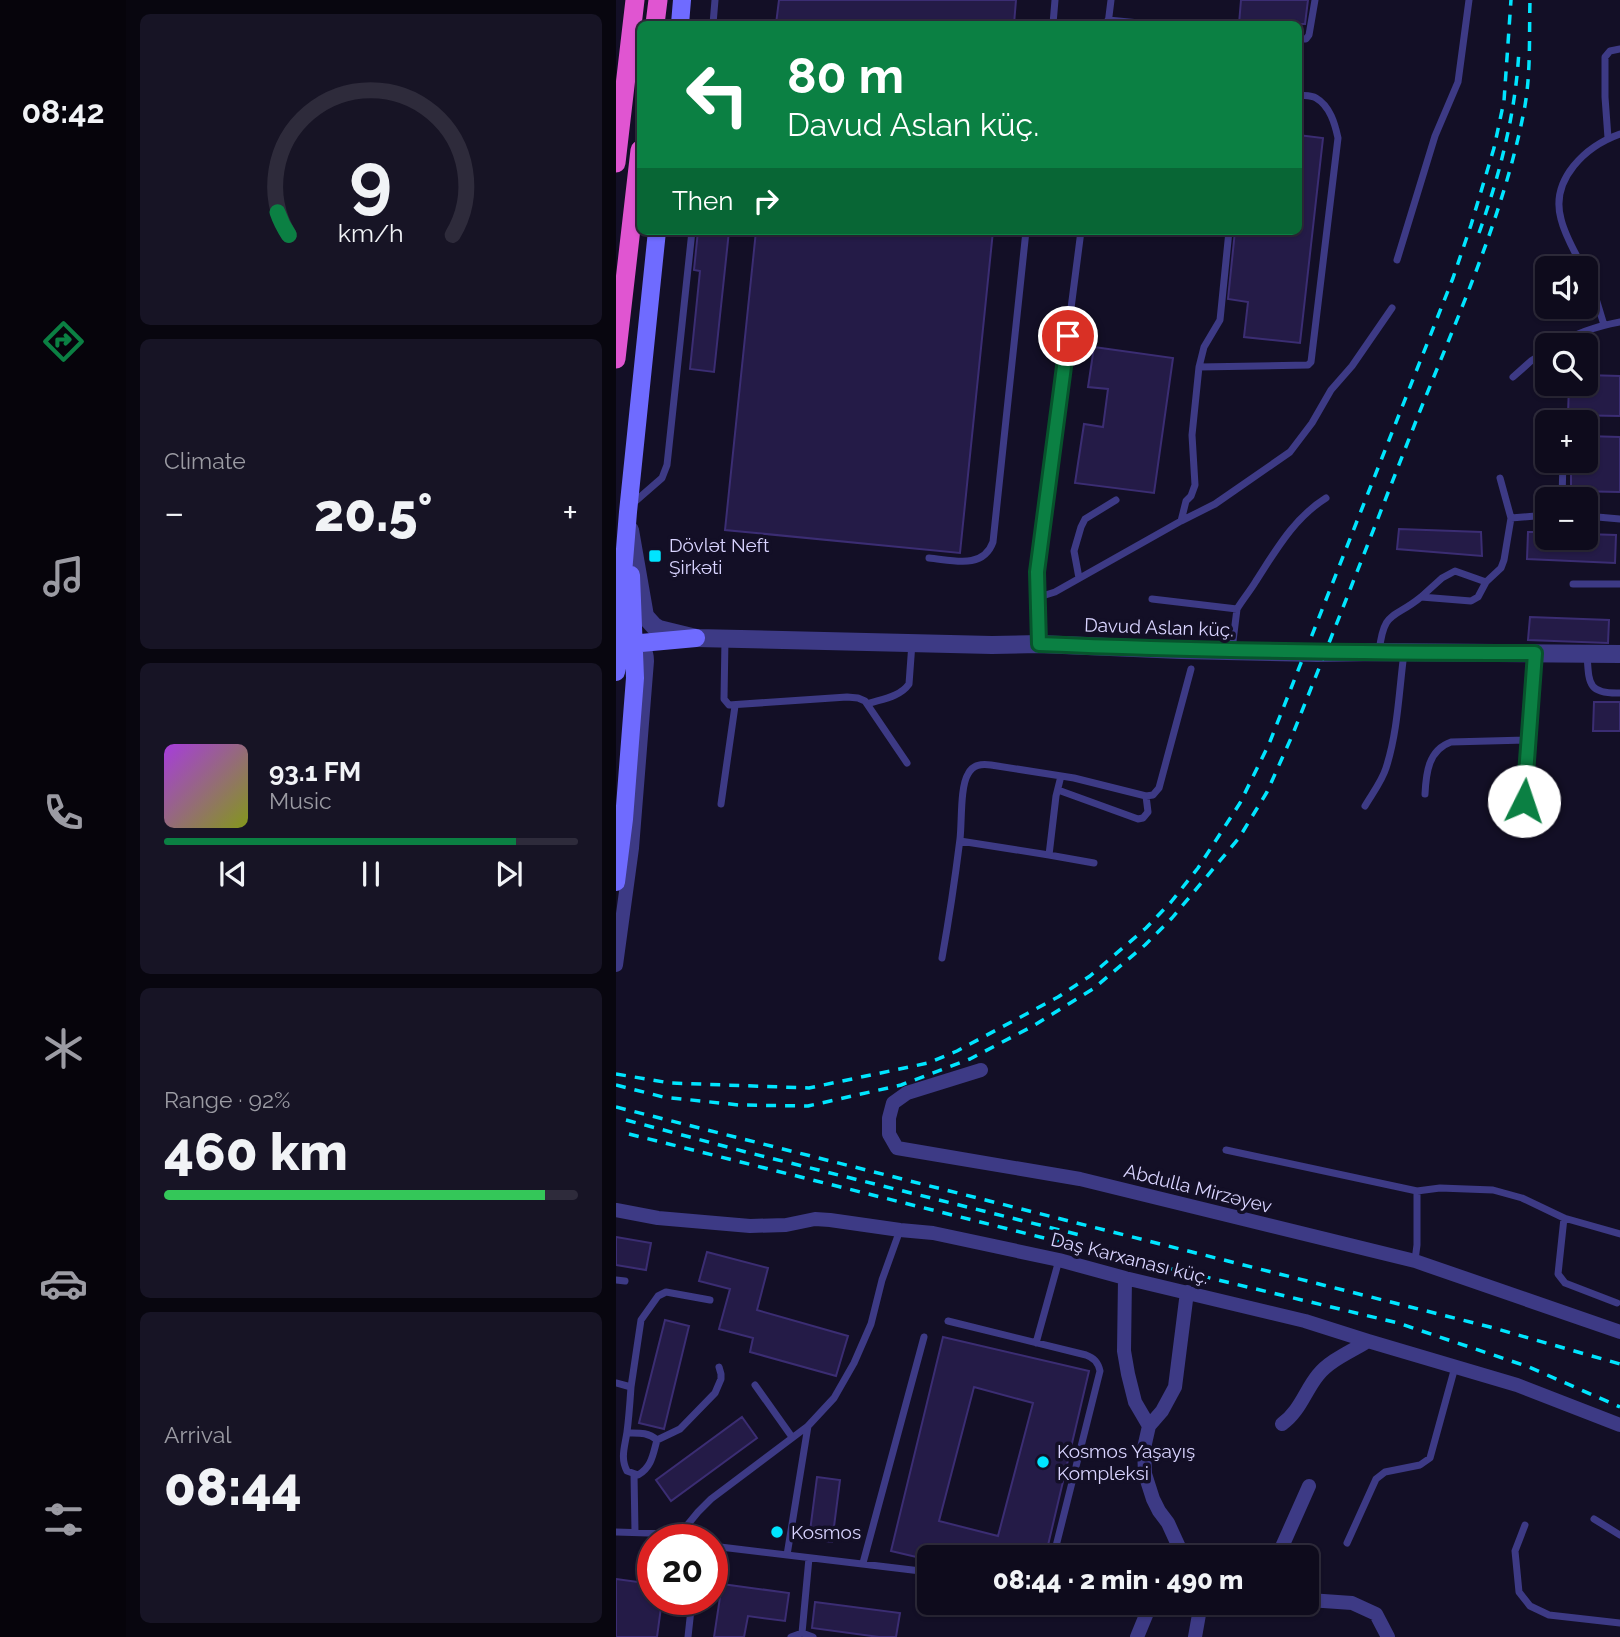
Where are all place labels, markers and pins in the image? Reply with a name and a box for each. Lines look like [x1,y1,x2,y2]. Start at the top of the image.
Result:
pin [1038,306,1098,366]
place label: Dövlət Neft Şirkəti [669,534,770,578]
marker: Dövlət Neft Şirkəti [647,548,663,564]
place label: Kosmos Yaşayış Kompleksi [1057,1440,1195,1484]
marker: Kosmos Yaşayış Kompleksi [1035,1454,1051,1470]
place label: Kosmos [791,1521,861,1543]
marker: Kosmos [769,1524,785,1540]

